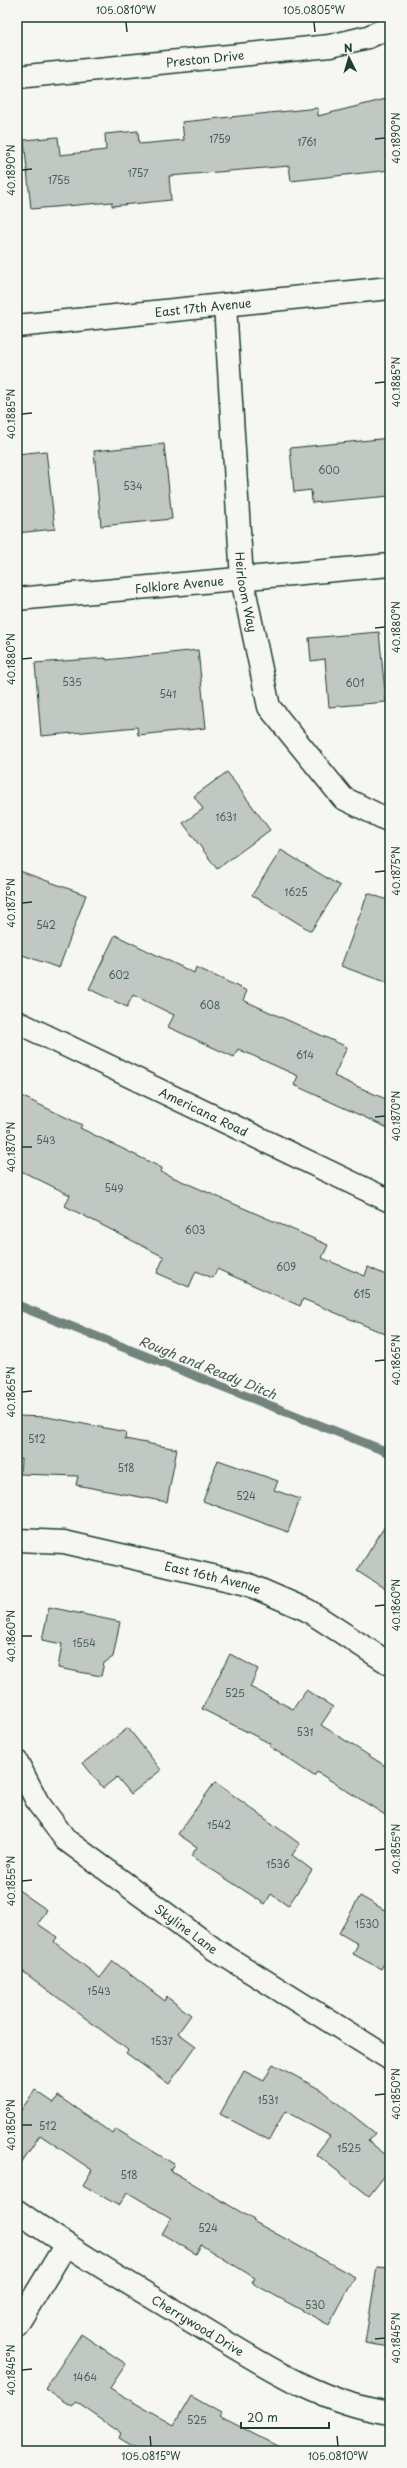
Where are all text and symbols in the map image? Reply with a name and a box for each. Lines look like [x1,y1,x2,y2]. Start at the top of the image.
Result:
text: 105.0810°W [96,2,157,17]
text: 105.0805°W [283,2,346,17]
north arrow [329,38,369,78]
text: N [343,39,353,56]
street label: Preston Drive [165,46,245,71]
text: 40.1890°N [388,112,403,164]
house number: 1759 [209,131,231,146]
house number: 1761 [297,134,317,149]
text: 40.1890°N [3,144,18,196]
house number: 1757 [127,165,149,180]
house number: 1755 [48,172,70,187]
street label: East 17th Avenue [154,293,253,321]
text: 40.1885°N [388,357,403,407]
text: 40.1885°N [3,389,18,439]
house number: 600 [318,462,340,477]
house number: 534 [123,478,143,493]
street label: Heirloom Way [231,551,262,634]
street label: Folklore Avenue [134,571,225,597]
text: 40.1880°N [388,601,403,653]
text: 40.1880°N [3,633,18,685]
house number: 535 [62,674,82,689]
house number: 601 [346,675,364,690]
house number: 541 [160,686,177,701]
house number: 1631 [215,809,237,824]
text: 40.1875°N [388,846,403,896]
text: 40.1875°N [3,878,18,928]
house number: 1625 [284,884,308,899]
house number: 542 [36,917,56,932]
house number: 602 [108,967,130,982]
house number: 608 [200,997,220,1012]
house number: 614 [296,1047,314,1062]
street label: Americana Road [156,1083,251,1141]
text: 40.1870°N [388,1091,403,1141]
text: 40.1870°N [3,1122,18,1172]
house number: 543 [36,1132,56,1147]
house number: 549 [104,1180,124,1195]
house number: 603 [185,1222,205,1237]
house number: 609 [276,1259,296,1274]
house number: 615 [353,1286,371,1301]
water label: Rough and Ready Ditch [137,1331,280,1403]
text: 40.1865°N [388,1334,403,1386]
text: 40.1865°N [3,1366,18,1418]
house number: 512 [28,1431,46,1446]
house number: 518 [118,1460,134,1475]
house number: 524 [236,1488,256,1503]
street label: East 16th Avenue [163,1556,264,1598]
text: 40.1860°N [388,1579,403,1631]
text: 40.1860°N [3,1610,18,1662]
house number: 1554 [72,1635,96,1650]
house number: 525 [225,1685,245,1700]
house number: 531 [297,1724,313,1739]
house number: 1542 [207,1817,231,1832]
text: 40.1855°N [388,1823,403,1874]
text: 40.1855°N [3,1855,18,1906]
house number: 1536 [266,1856,290,1871]
street label: Skyline Lane [151,1899,222,1958]
house number: 1530 [355,1916,379,1931]
house number: 1543 [87,1983,111,1998]
house number: 1537 [151,2033,174,2048]
text: 40.1850°N [388,2068,403,2120]
house number: 1531 [258,2092,278,2107]
text: 40.1850°N [3,2099,18,2151]
house number: 512 [39,2118,57,2133]
house number: 1525 [337,2140,361,2155]
house number: 518 [121,2167,137,2182]
house number: 524 [198,2220,218,2235]
street label: Cherrywood Drive [148,2290,248,2360]
house number: 530 [305,2297,325,2312]
text: 40.1845°N [388,2312,403,2364]
text: 40.1845°N [3,2344,18,2396]
house number: 1464 [73,2369,97,2384]
scale bar [241,2404,329,2430]
text: 20 m [247,2408,278,2426]
house number: 525 [187,2412,207,2427]
text: 105.0815°W [121,2448,181,2463]
text: 105.0810°W [308,2448,369,2463]

